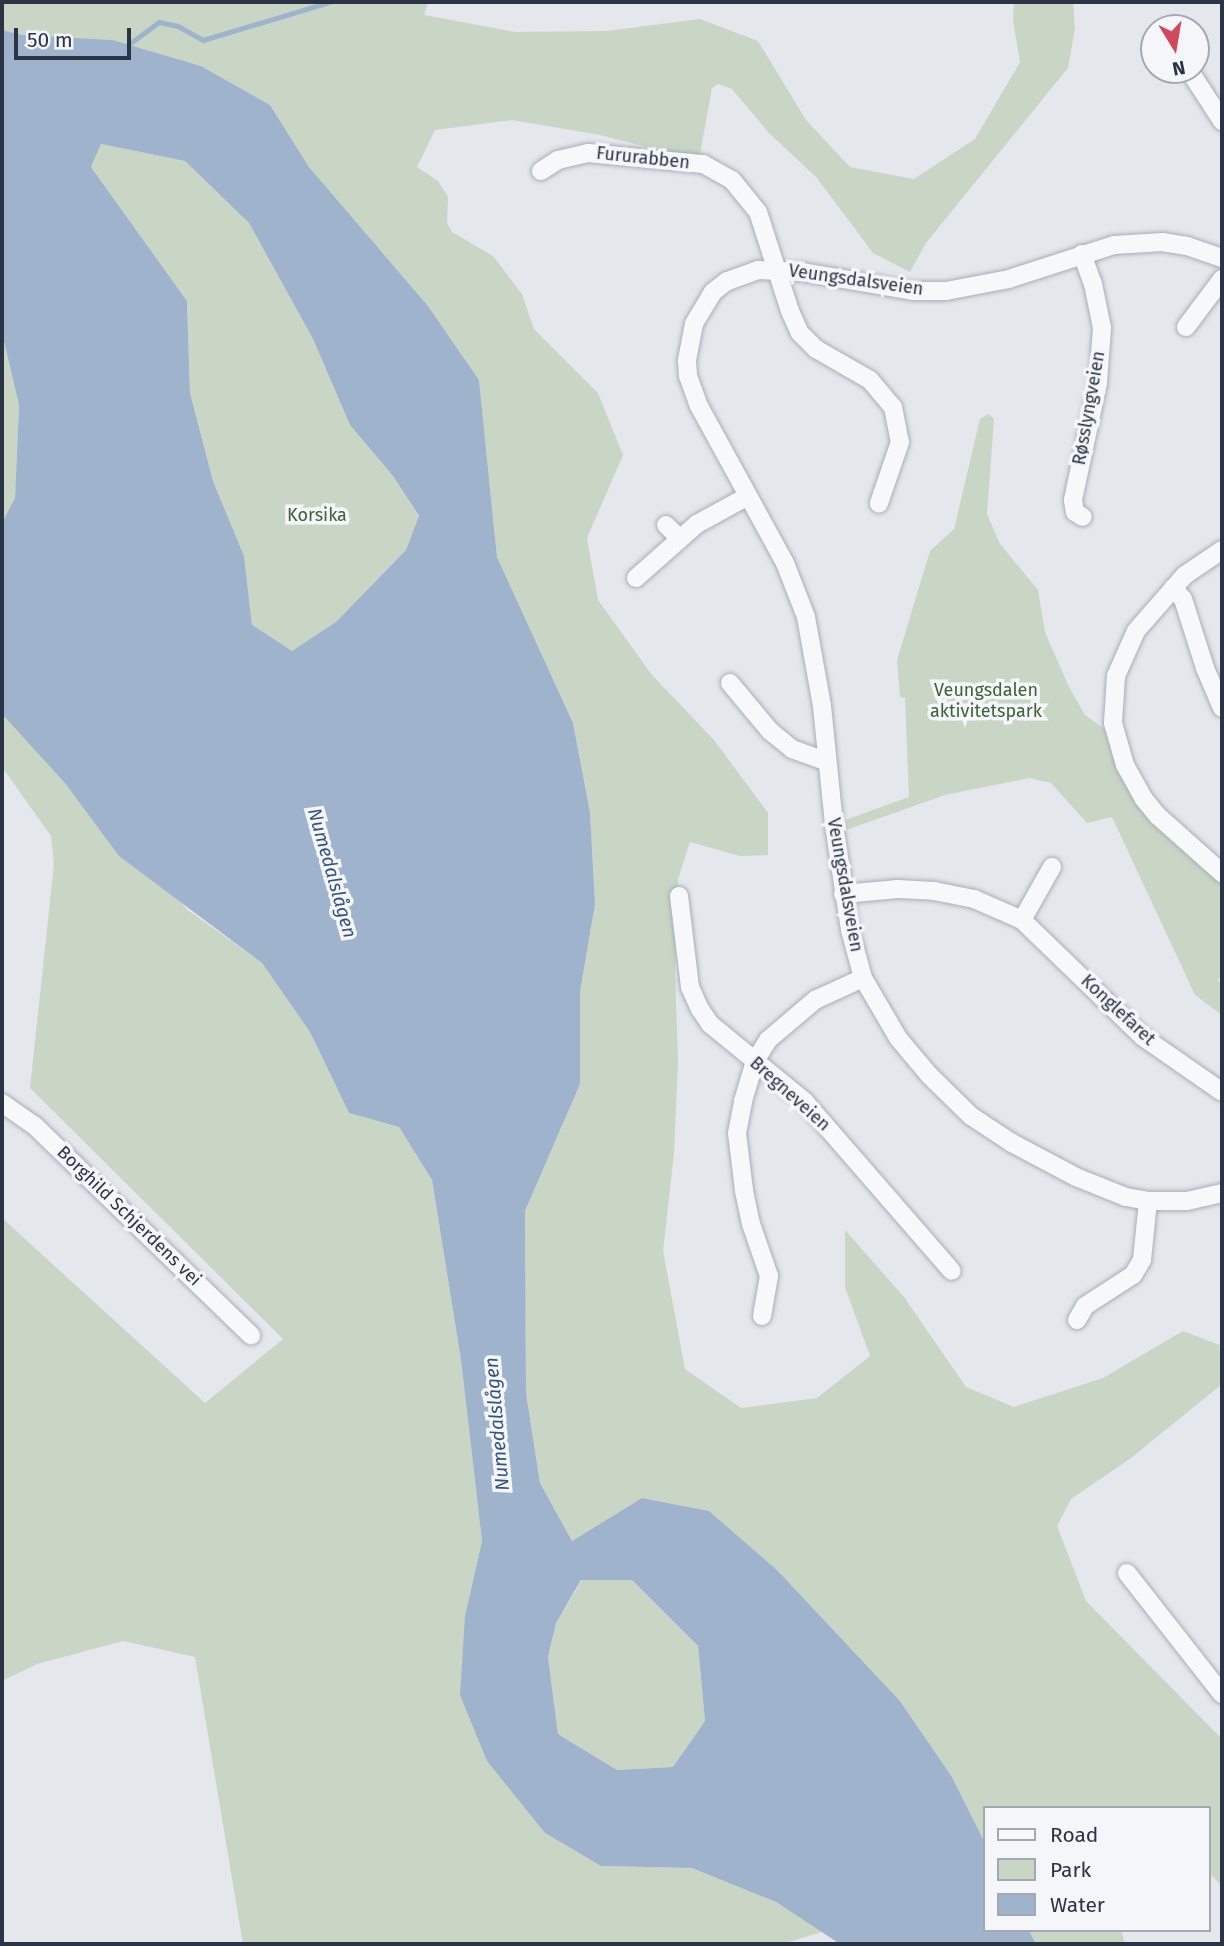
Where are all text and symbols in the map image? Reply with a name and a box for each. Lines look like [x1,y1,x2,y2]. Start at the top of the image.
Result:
scale bar [18,14,135,58]
north arrow [1140,14,1210,84]
text: 50 m [27,27,73,53]
text: N [1170,56,1187,81]
street label: Fururabben [595,142,691,174]
street label: Veungsdalsveien [787,260,925,300]
street label: Røsslyngveien [1068,349,1110,467]
park label: Korsika [287,504,347,526]
park label: Veungsdalen aktivitetspark [930,680,1042,722]
water label: Numedalslågen [303,806,361,940]
street label: Veungsdalsveien [823,816,867,954]
street label: Konglefaret [1076,970,1160,1050]
street label: Bregneveien [745,1052,835,1136]
street label: Borghild Schjerdens vei [52,1142,206,1290]
water label: Numedalslågen [480,1356,514,1492]
legend [982,1806,1210,1932]
text: Road [1050,1822,1098,1848]
text: Park [1050,1857,1091,1883]
text: Water [1050,1892,1105,1918]

